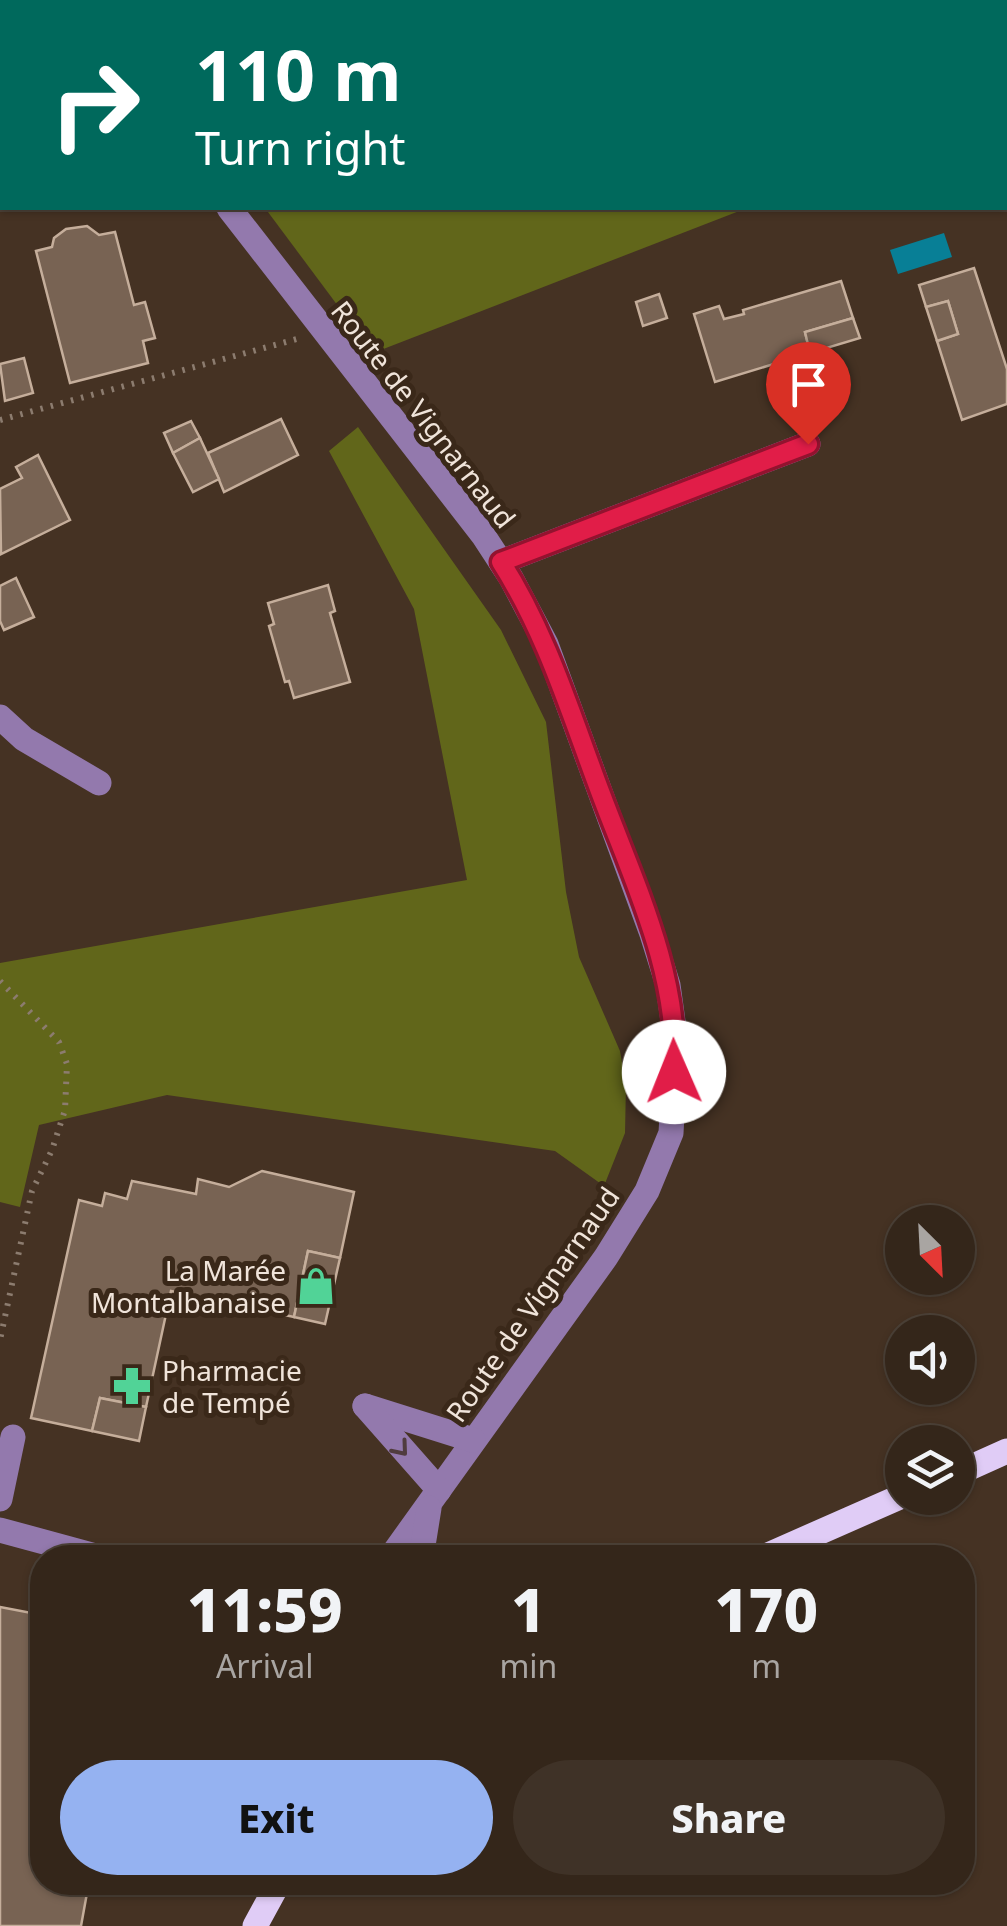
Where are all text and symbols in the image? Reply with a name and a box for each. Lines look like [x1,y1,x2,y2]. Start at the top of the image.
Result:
text: 110 m [195,26,402,122]
icon: right [30,40,160,170]
text: Turn right [195,117,406,178]
street label: Route de Vignarnaud [323,293,525,535]
pin [766,342,851,445]
icon: arrive [781,357,836,412]
position arrow [622,1020,726,1124]
street label: Route de Vignarnaud [437,1179,627,1429]
north arrow [885,1205,975,1295]
map controls [885,1205,975,1515]
place label: La Marée Montalbanaise [91,1251,286,1321]
shop icon: La Marée Montalbanaise [295,1265,337,1307]
button: sound [885,1315,975,1405]
place label: Pharmacie de Tempé [162,1351,302,1421]
pharmacy icon: Pharmacie de Tempé [111,1365,153,1407]
button: layers [885,1425,975,1515]
one-way arrow [390,1437,408,1456]
text: 11:59 [187,1568,343,1650]
text: 1 [511,1568,546,1650]
text: 170 [714,1568,818,1650]
text: Arrival [216,1644,314,1687]
text: min [499,1644,557,1687]
text: m [751,1644,781,1687]
button: Exit [60,1760,493,1875]
button: Share [513,1760,945,1875]

